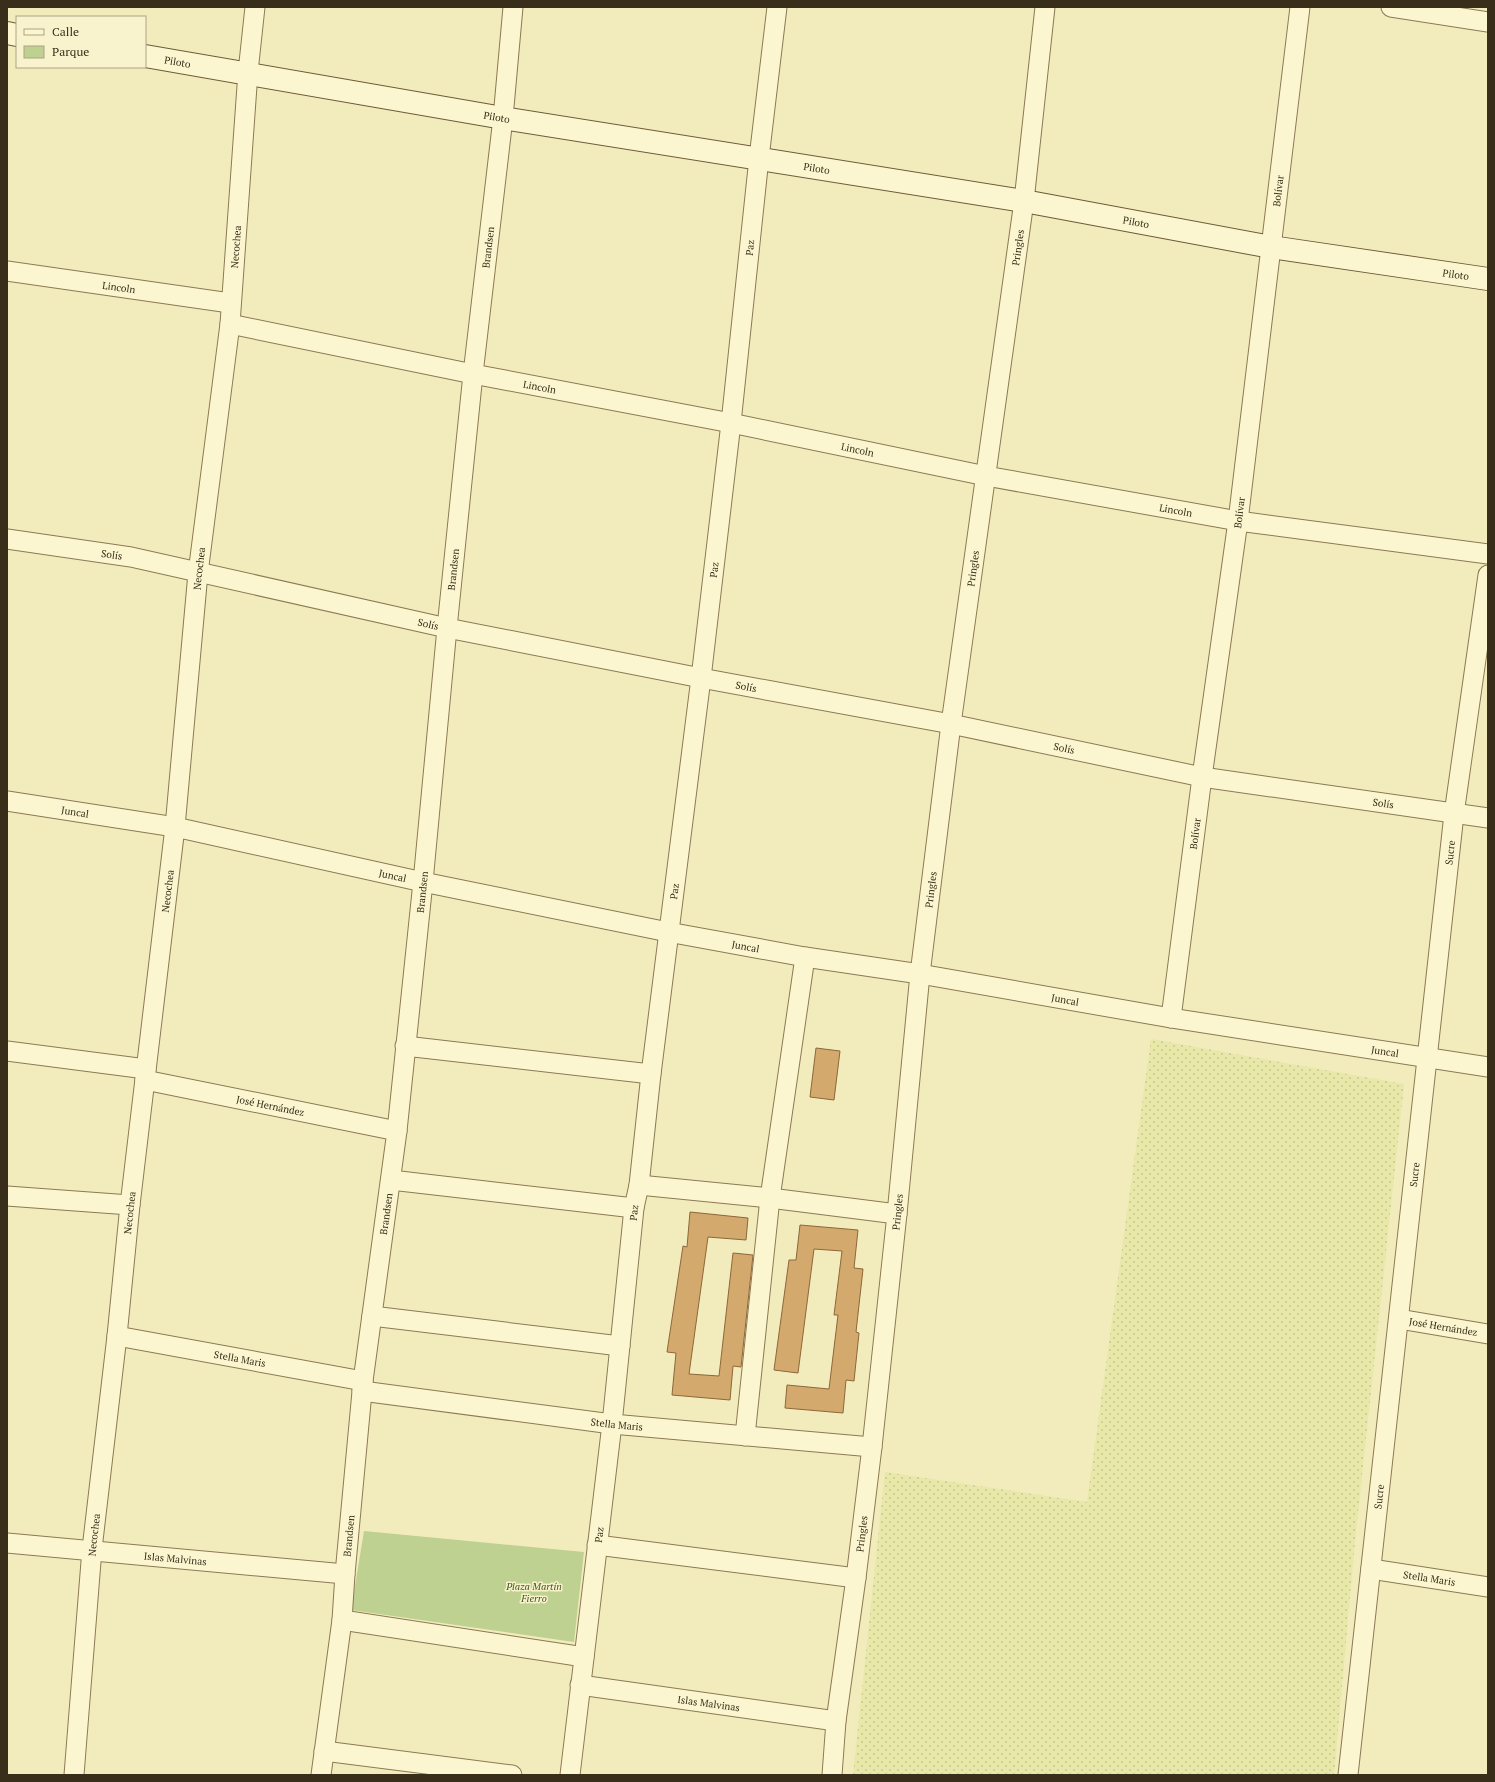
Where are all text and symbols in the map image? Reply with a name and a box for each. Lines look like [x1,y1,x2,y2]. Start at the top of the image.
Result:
legend [16,16,146,68]
text: Calle [52,24,79,39]
text: Parque [52,44,89,59]
street label: Piloto [163,53,192,70]
street label: Piloto [483,108,511,126]
street label: Piloto [803,159,831,177]
street label: Bolívar [1269,174,1286,207]
street label: Piloto [1122,213,1151,231]
street label: Necochea [228,225,244,269]
street label: Brandsen [479,226,497,269]
street label: Pringles [1009,229,1026,266]
street label: Paz [742,239,757,256]
street label: Piloto [1442,266,1470,283]
street label: Lincoln [101,278,136,296]
street label: Lincoln [522,377,557,396]
street label: Lincoln [840,440,875,459]
street label: Bolívar [1231,496,1247,529]
street label: Lincoln [1158,501,1193,519]
street label: Solís [100,546,123,562]
street label: Necochea [190,546,208,591]
street label: Brandsen [444,548,462,591]
street label: Pringles [964,549,982,587]
street label: Paz [706,561,721,578]
street label: Solís [416,615,440,632]
street label: Solís [735,678,758,695]
street label: Solís [1052,739,1076,756]
street label: Solís [1372,795,1395,811]
street label: Juncal [60,803,90,820]
street label: Bolívar [1186,817,1203,850]
street label: Sucre [1442,840,1458,866]
street label: Juncal [378,866,408,885]
street label: Necochea [158,869,176,913]
street label: Brandsen [413,870,431,913]
street label: Pringles [922,871,939,908]
street label: Paz [667,882,682,900]
street label: Juncal [731,937,761,955]
street label: Juncal [1050,991,1080,1008]
street label: Juncal [1370,1043,1400,1060]
street label: José Hernández [235,1092,306,1119]
street label: Sucre [1406,1162,1422,1188]
street label: Necochea [121,1191,138,1235]
street label: Brandsen [376,1192,395,1236]
street label: Pringles [889,1193,905,1231]
street label: Paz [626,1203,641,1221]
street label: José Hernández [1408,1314,1479,1339]
street label: Stella Maris [213,1347,267,1370]
street label: Stella Maris [590,1415,644,1433]
street label: Sucre [1371,1484,1387,1510]
street label: Necochea [85,1513,103,1557]
street label: Brandsen [340,1514,357,1557]
street label: Pringles [853,1515,870,1553]
street label: Paz [591,1526,606,1543]
street label: Islas Malvinas [143,1549,207,1568]
street label: Stella Maris [1402,1568,1456,1588]
park label: Plaza Martín Fierro [505,1580,562,1605]
street label: Islas Malvinas [677,1692,741,1714]

